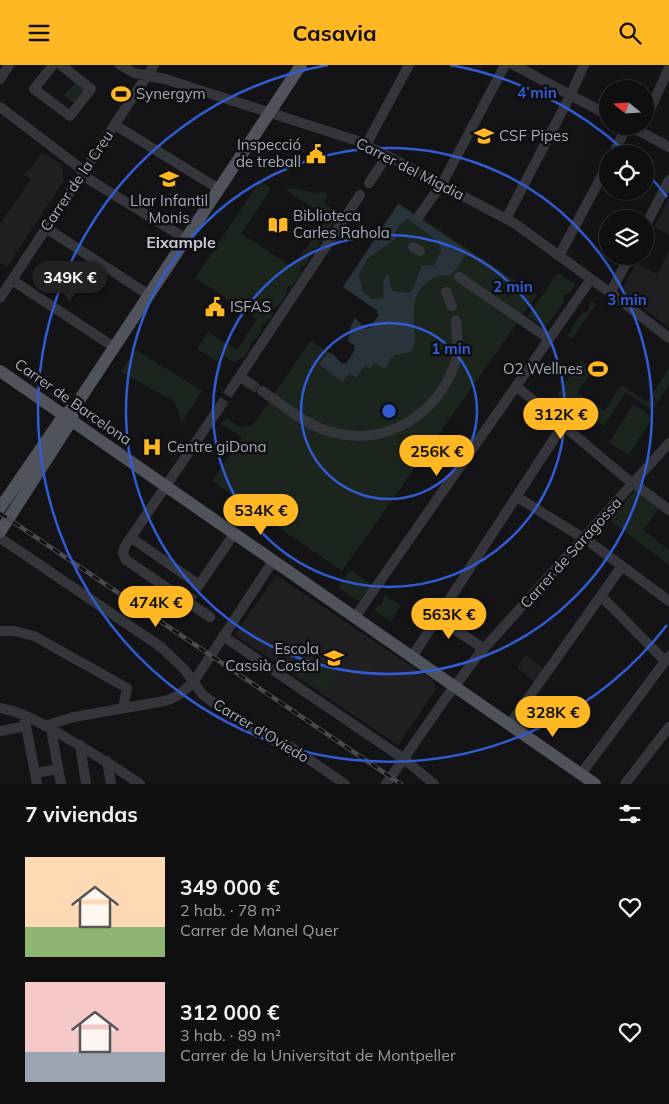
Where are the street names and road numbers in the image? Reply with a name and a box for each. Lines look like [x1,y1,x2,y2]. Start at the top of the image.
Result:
street label: Carrer de la Creu [36,127,117,235]
street label: Carrer del Migdia [353,133,468,204]
street label: Carrer de Barcelona [11,354,135,449]
street label: Carrer de Saragossa [516,493,625,612]
street label: Carrer d'Oviedo [210,694,313,767]

